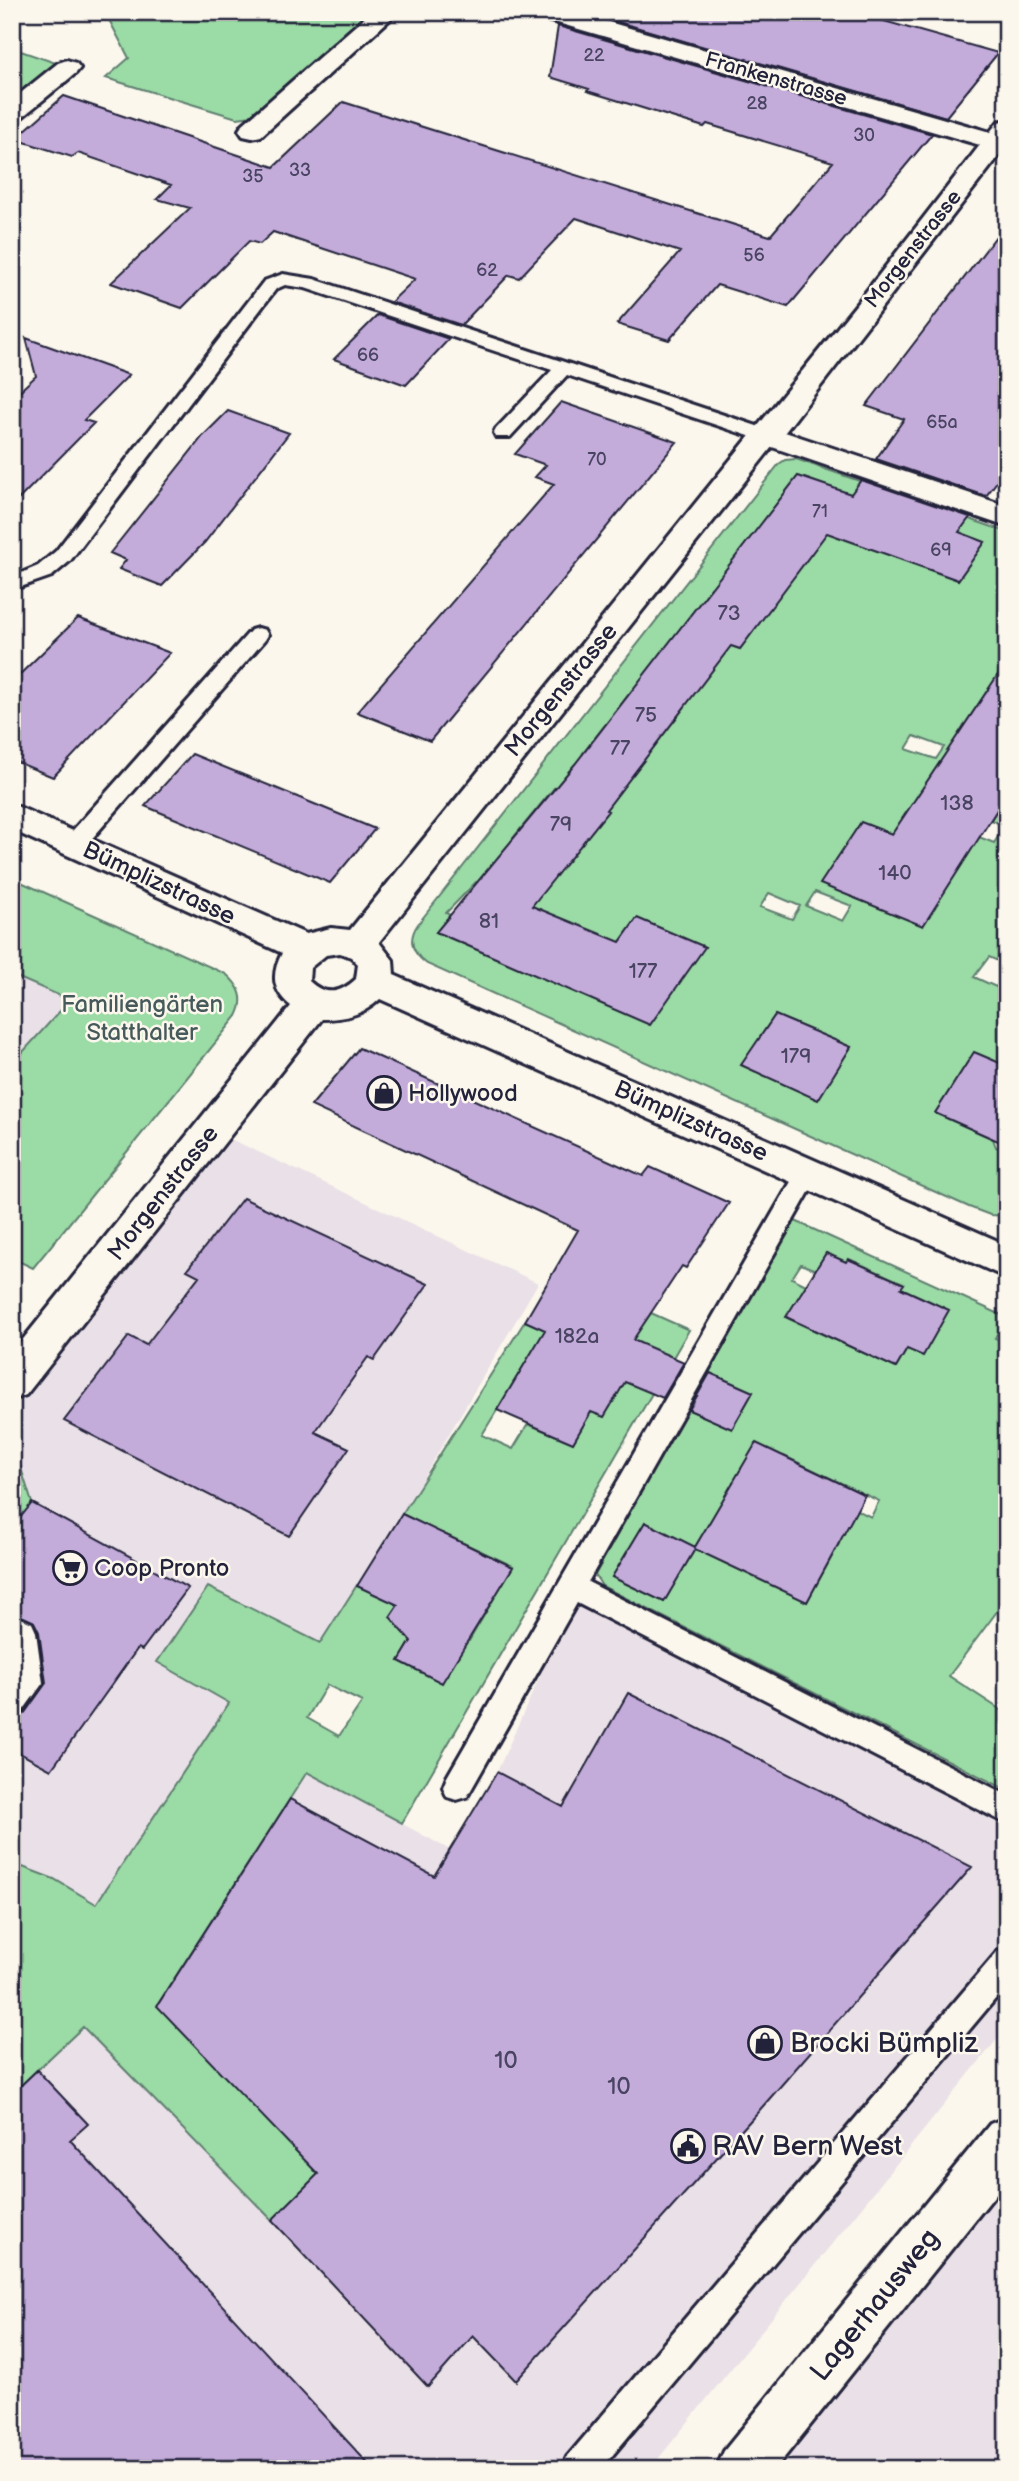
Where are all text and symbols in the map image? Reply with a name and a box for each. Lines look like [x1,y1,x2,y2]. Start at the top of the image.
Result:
house number: 22 [583,45,605,66]
street label: Frankenstrasse [702,47,850,111]
house number: 28 [746,93,768,114]
house number: 30 [853,125,875,146]
house number: 33 [289,160,311,181]
house number: 35 [242,166,264,187]
street label: Morgenstrasse [859,185,967,313]
house number: 56 [743,245,765,266]
house number: 62 [476,260,498,281]
house number: 66 [357,345,379,366]
house number: 65a [926,412,958,433]
house number: 70 [587,449,607,470]
house number: 71 [812,501,828,522]
house number: 69 [930,540,952,561]
house number: 73 [717,601,741,626]
street label: Morgenstrasse [498,617,624,763]
house number: 75 [635,703,657,728]
house number: 77 [610,736,631,761]
house number: 138 [940,791,974,816]
house number: 79 [550,812,572,837]
street label: Bümplizstrasse [78,835,240,931]
house number: 140 [878,861,912,886]
house number: 81 [479,909,499,934]
house number: 177 [629,959,658,984]
park label: Familiengärten Statthalter [61,990,223,1047]
house number: 179 [781,1044,811,1069]
shop icon: Hollywood [365,1074,403,1112]
street label: Bümplizstrasse [610,1074,772,1168]
place label: Hollywood [408,1079,518,1108]
street label: Morgenstrasse [101,1120,225,1266]
house number: 182a [555,1324,599,1349]
supermarket icon: Coop Pronto [51,1549,89,1587]
place label: Coop Pronto [94,1554,229,1583]
shop icon: Brocki Bümpliz [746,2024,784,2062]
place label: Brocki Bümpliz [790,2027,978,2060]
house number: 10 [494,2046,518,2075]
house number: 10 [607,2072,631,2101]
public building icon: RAV Bern West [669,2127,707,2165]
place label: RAV Bern West [712,2130,903,2163]
street label: Lagerhausweg [804,2222,946,2388]

